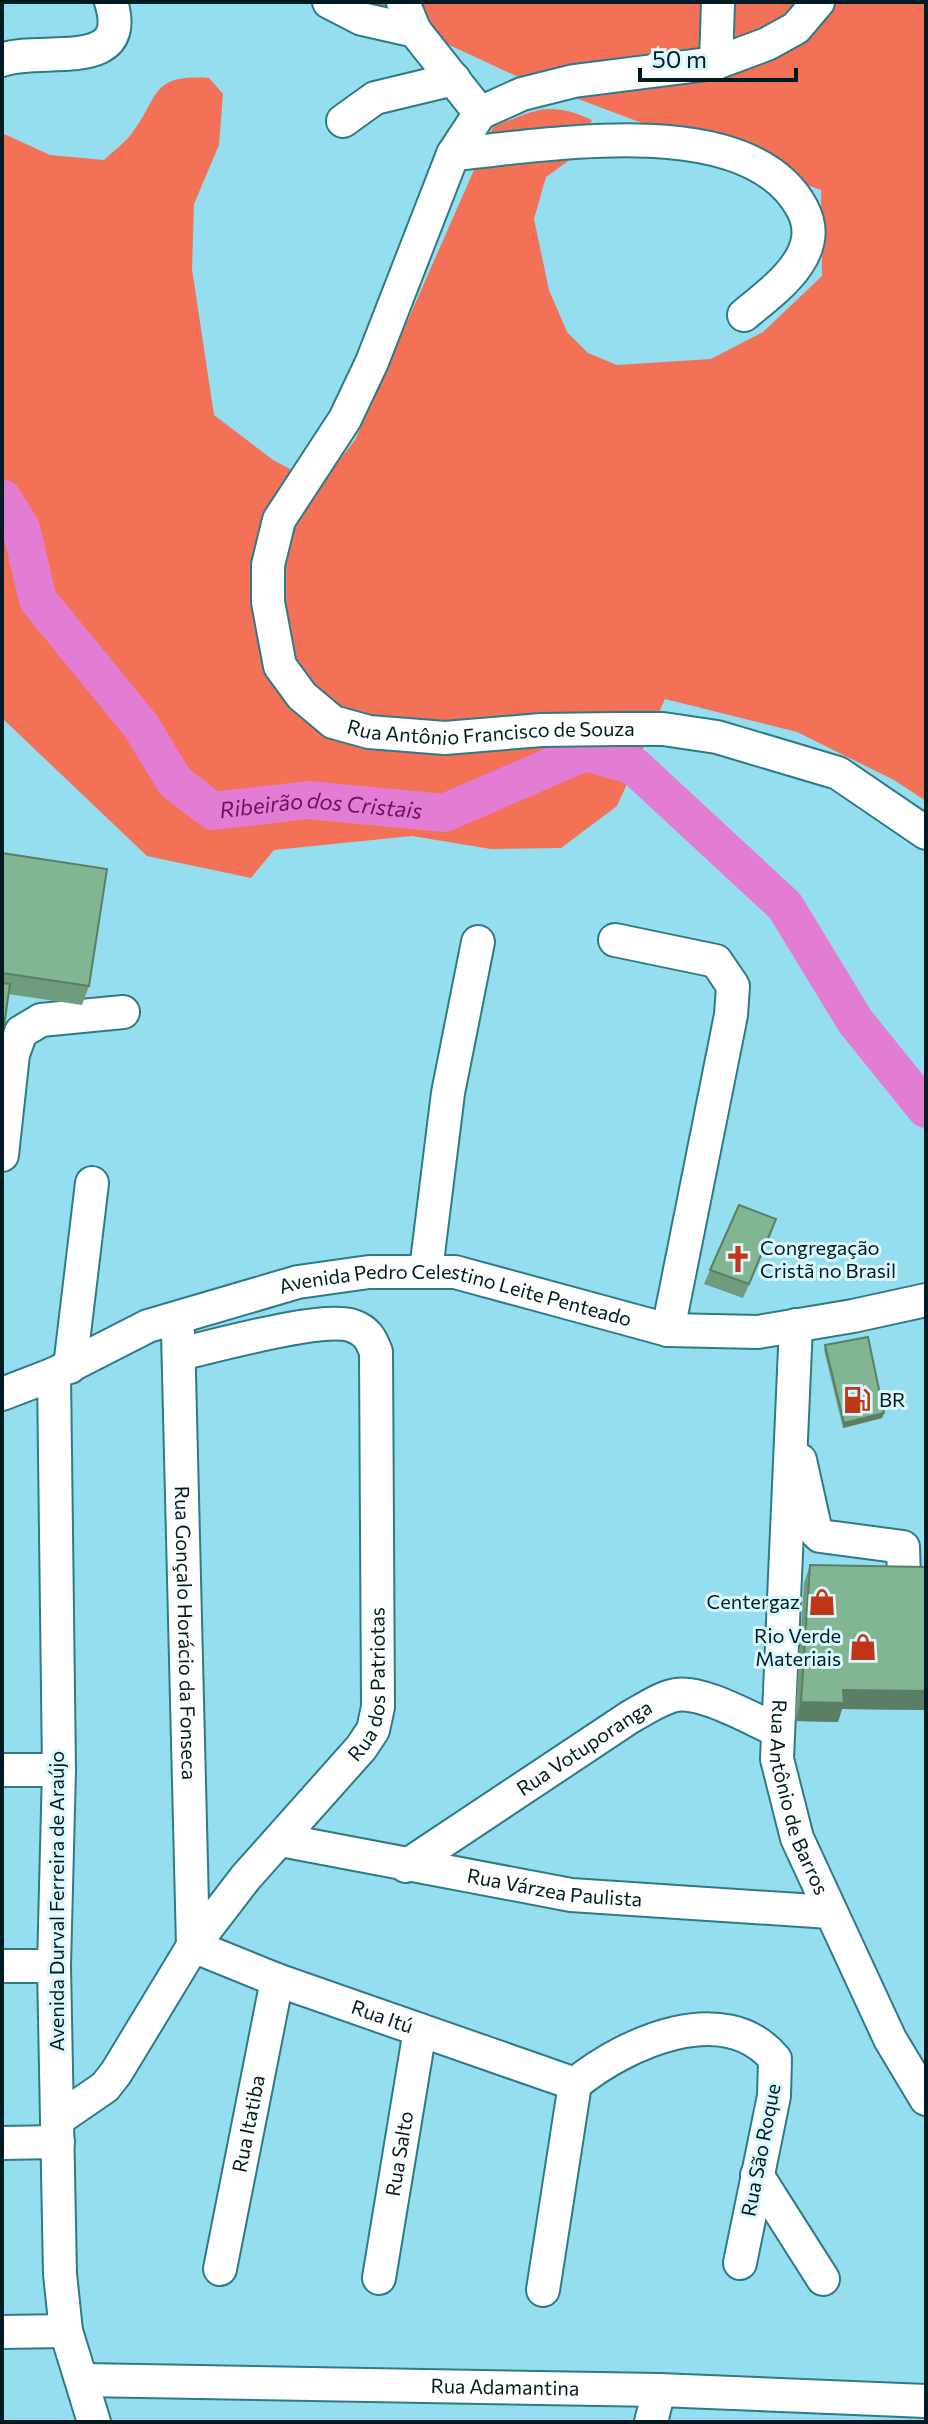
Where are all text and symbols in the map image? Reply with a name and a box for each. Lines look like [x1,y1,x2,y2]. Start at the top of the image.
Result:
scale bar [640,32,796,82]
text: 50 m [652,44,707,73]
street label: Rua Antônio Francisco de Souza [345,714,635,749]
water label: Ribeirão dos Cristais [218,786,423,824]
place label: Congregação Cristã no Brasil [760,1235,896,1282]
church icon: Congregação Cristã no Brasil [723,1244,753,1274]
street label: Avenida Pedro Celestino Leite Penteado [276,1259,635,1331]
fuel station icon: BR [842,1385,872,1415]
place label: BR [879,1387,905,1411]
street label: Rua Gonçalo Horácio da Fonseca [171,1485,202,1780]
shop icon: Centergaz [807,1587,837,1617]
place label: Centergaz [707,1589,800,1613]
street label: Rua dos Patriotas [342,1607,389,1766]
place label: Rio Verde Materiais [754,1623,841,1670]
shop icon: Rio Verde Materiais [848,1632,878,1662]
street label: Rua Votuporanga [512,1694,656,1800]
street label: Rua Antônio de Barros [766,1699,835,1898]
street label: Avenida Durval Ferreira de Araújo [44,1751,68,2051]
street label: Rua Várzea Paulista [465,1863,643,1911]
street label: Rua Itú [348,1994,417,2038]
street label: Rua Itatiba [226,2073,269,2174]
street label: Rua São Roque [735,2081,785,2218]
street label: Rua Salto [380,2109,417,2198]
street label: Rua Adamantina [430,2373,580,2400]

